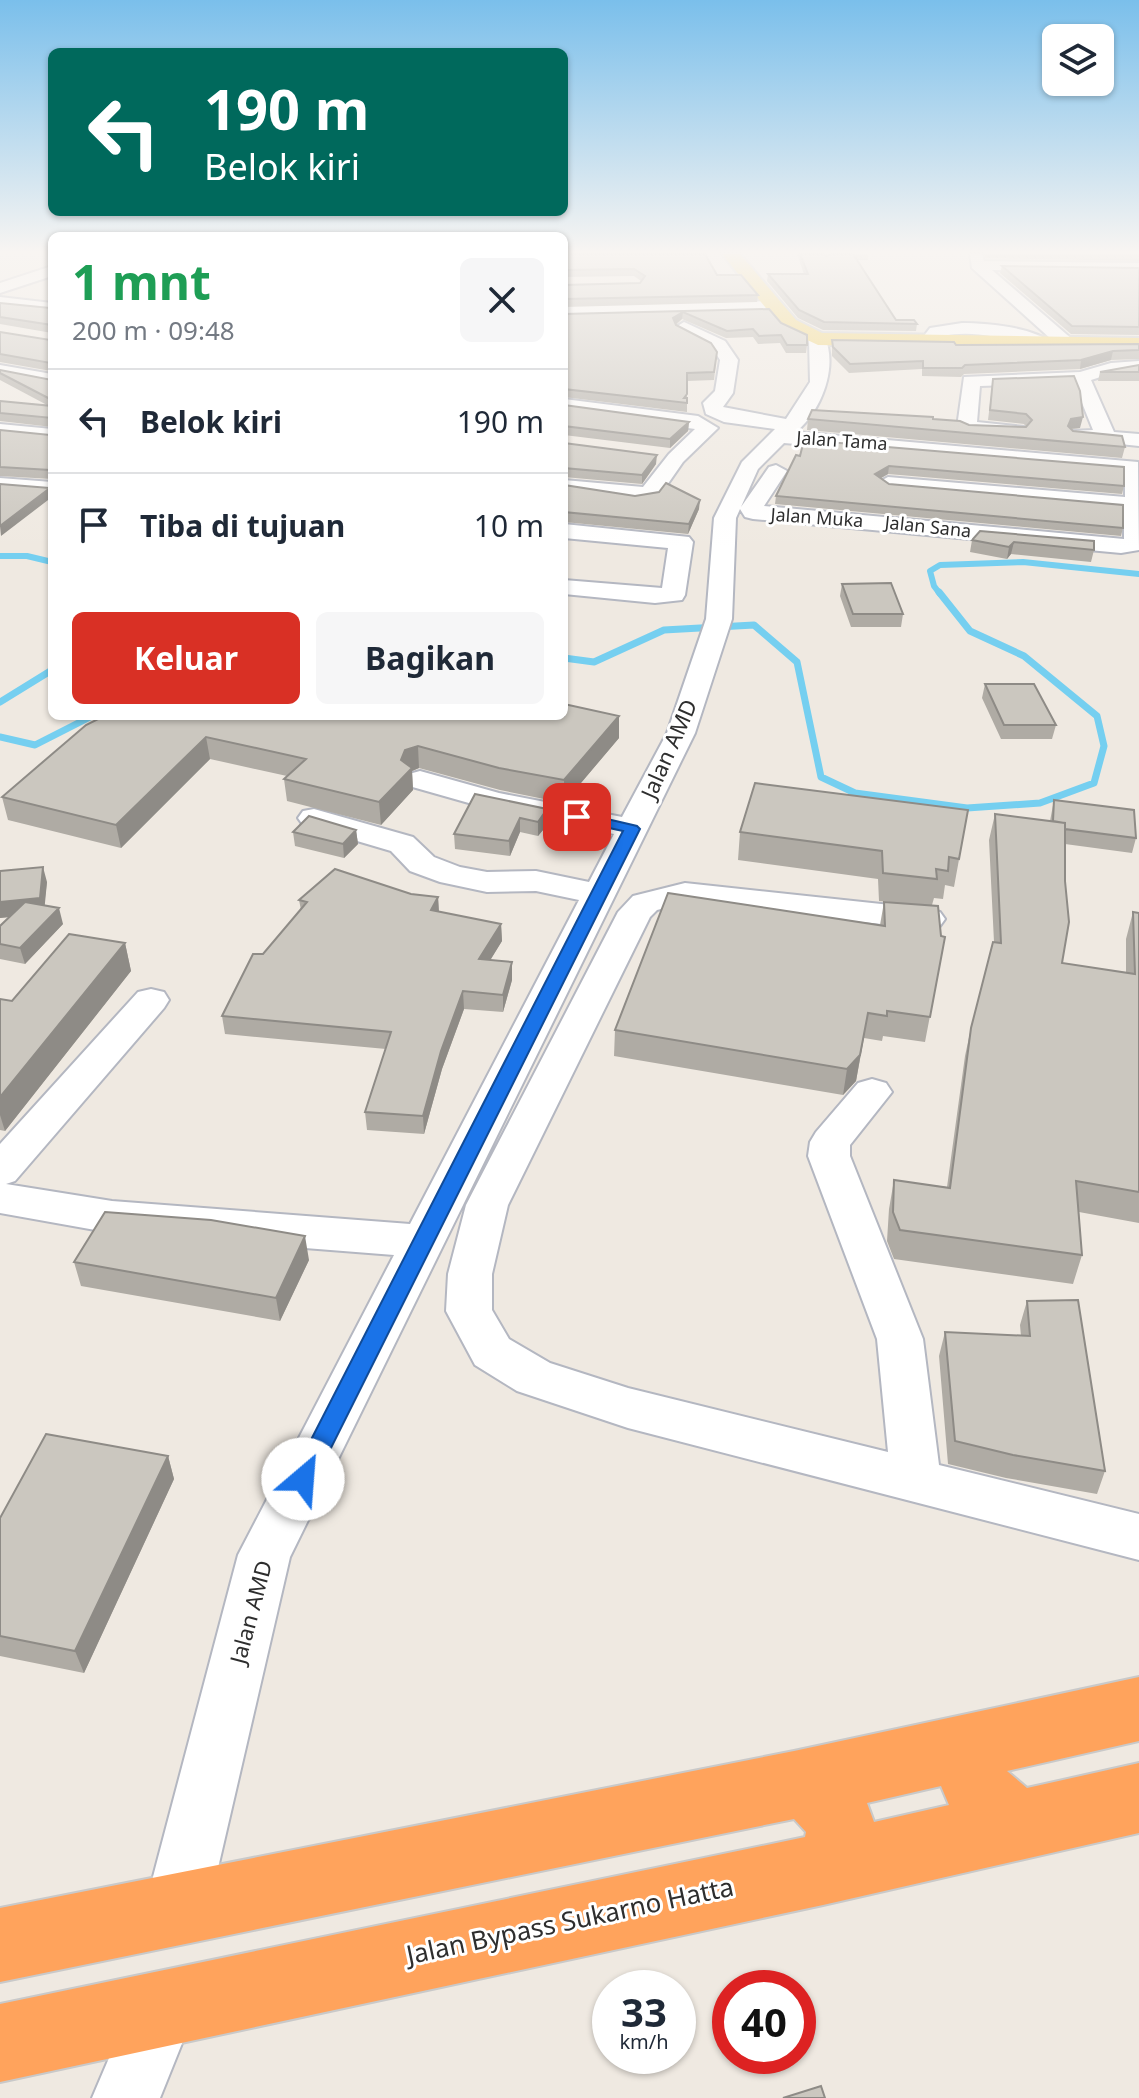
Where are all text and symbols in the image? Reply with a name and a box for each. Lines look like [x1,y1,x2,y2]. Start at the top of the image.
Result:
map controls [1042,24,1114,96]
button: layers [1042,24,1114,96]
text: 190 m [204,70,369,146]
icon: left [72,80,176,184]
text: Belok kiri [204,142,360,191]
text: 1 mnt [72,249,211,314]
button: close [460,258,544,342]
text: 200 m · 09:48 [72,312,235,348]
icon: left [72,399,116,443]
text: Belok kiri [140,401,282,442]
text: 190 m [457,401,544,442]
street label: Jalan Tama [794,425,888,455]
street label: Jalan Muka [768,502,864,532]
icon: arrive [72,503,116,547]
text: Tiba di tujuan [140,505,345,546]
text: 10 m [474,505,544,546]
street label: Jalan Sana [882,509,973,542]
button: Keluar [72,612,300,704]
button: Bagikan [316,612,544,704]
street label: Jalan AMD [632,694,703,805]
pin [543,783,611,851]
icon: arrive [555,795,599,839]
position arrow [261,1437,345,1521]
street label: Jalan AMD [221,1557,278,1669]
street label: Jalan Bypass Sukarno Hatta [400,1868,737,1973]
speed limit sign: 40 [712,1970,816,2074]
text: 33 [621,1984,667,2039]
text: km/h [619,2028,669,2055]

